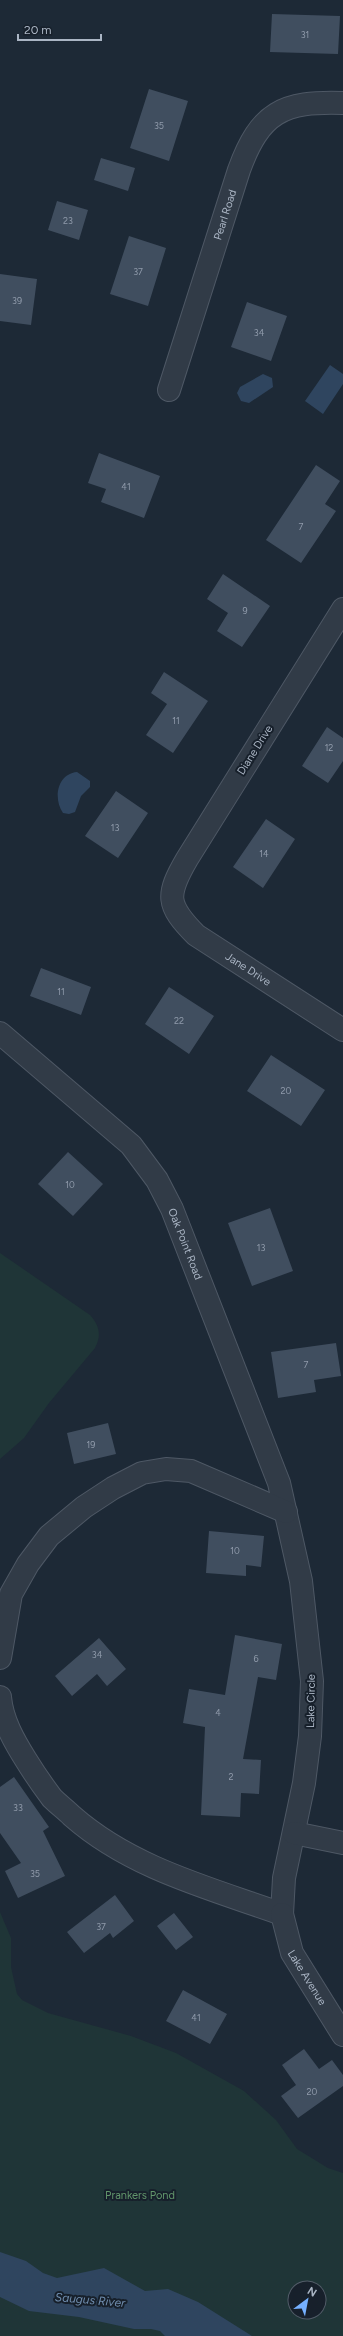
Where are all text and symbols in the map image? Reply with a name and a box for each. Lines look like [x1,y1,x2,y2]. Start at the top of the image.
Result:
scale bar [18,16,101,42]
text: 20 m [24,23,52,37]
house number: 31 [301,29,309,40]
house number: 35 [154,120,164,131]
street label: Pearl Road [211,188,239,241]
house number: 23 [63,215,73,226]
house number: 37 [133,266,143,277]
house number: 39 [12,295,22,306]
house number: 34 [254,327,265,338]
house number: 41 [121,481,131,492]
house number: 7 [299,521,304,532]
house number: 9 [242,605,248,616]
house number: 11 [172,715,180,726]
street label: Diane Drive [235,723,275,777]
house number: 12 [325,742,333,753]
house number: 13 [111,822,119,833]
house number: 14 [259,848,269,859]
street label: Jane Drive [223,949,274,988]
house number: 11 [57,986,65,997]
house number: 22 [174,1015,184,1026]
house number: 20 [281,1085,292,1096]
house number: 10 [65,1179,75,1190]
street label: Oak Point Road [166,1206,205,1282]
house number: 13 [257,1242,265,1253]
house number: 7 [304,1359,309,1370]
house number: 19 [87,1439,95,1450]
house number: 10 [230,1545,240,1556]
house number: 34 [92,1649,103,1660]
house number: 6 [253,1653,259,1664]
street label: Lake Circle [304,1674,318,1728]
house number: 4 [215,1707,221,1718]
house number: 2 [228,1771,234,1782]
house number: 33 [13,1802,23,1813]
house number: 35 [30,1868,40,1879]
house number: 37 [96,1921,106,1932]
street label: Lake Avenue [285,1947,329,2007]
house number: 41 [191,2012,201,2023]
house number: 20 [307,2086,318,2097]
park label: Prankers Pond [105,2189,175,2202]
north arrow [287,2280,327,2320]
text: N [305,2284,319,2300]
water label: Saugus River [54,2290,127,2310]

